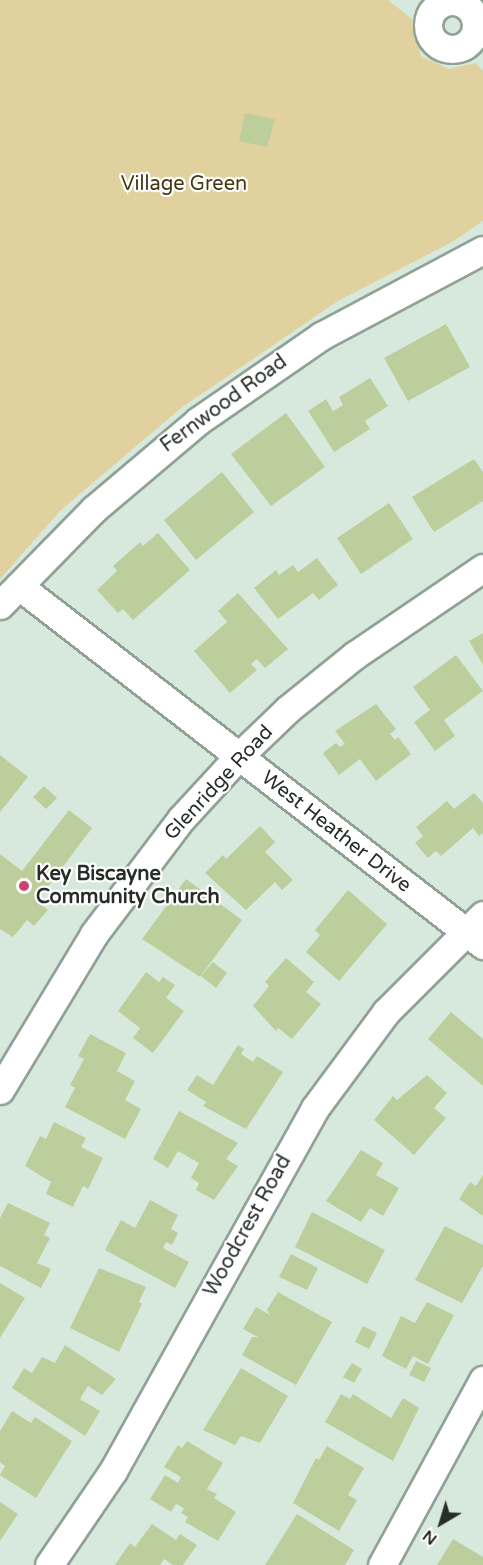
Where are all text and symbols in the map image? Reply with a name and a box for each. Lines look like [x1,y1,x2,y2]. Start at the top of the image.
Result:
park label: Village Green [121,172,247,196]
street label: Fernwood Road [156,350,292,458]
street label: Glenridge Road [160,721,278,845]
street label: West Heather Drive [256,766,416,898]
place label: Key Biscayne Community Church [36,862,220,909]
marker: Key Biscayne Community Church [17,879,31,893]
street label: Woodcrest Road [199,1151,297,1301]
north arrow [411,1493,471,1553]
text: N [419,1525,441,1549]

